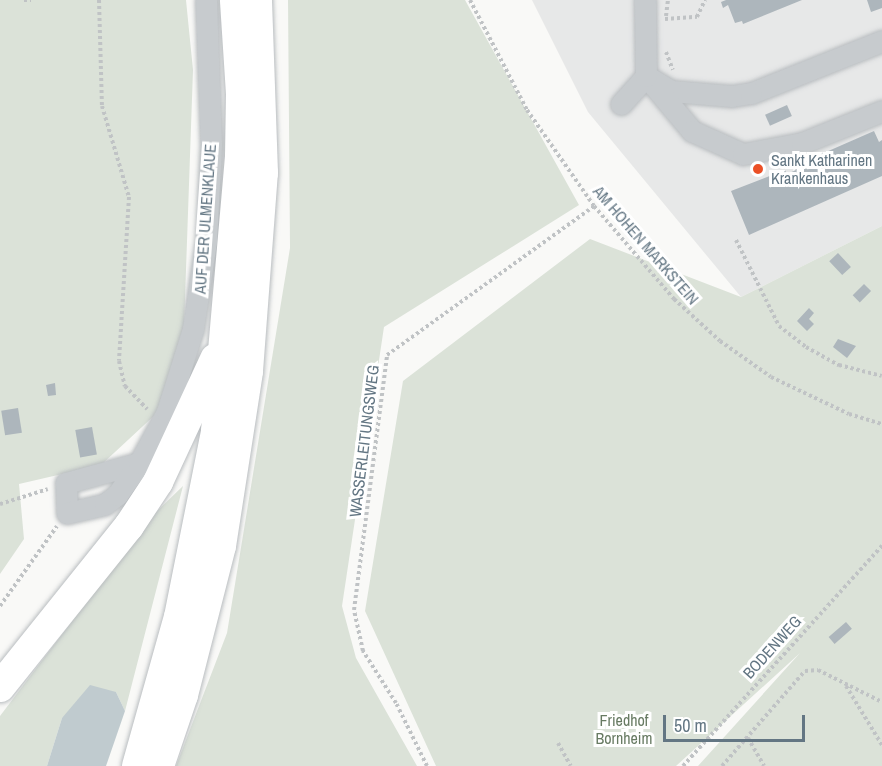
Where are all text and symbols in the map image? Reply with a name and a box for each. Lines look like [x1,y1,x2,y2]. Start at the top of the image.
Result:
street label: AUF DER ULMENKLAUE [190,143,220,295]
place label: Sankt Katharinen Krankenhaus [771,150,872,188]
marker: Sankt Katharinen Krankenhaus [749,160,767,178]
street label: AM HOHEN MARKSTEIN [589,182,703,308]
street label: WASSERLEITUNGSWEG [345,364,383,518]
street label: BODENWEG [739,612,805,682]
scale bar [666,703,808,741]
park label: Friedhof Bornheim [596,710,652,748]
text: 50 m [674,713,707,738]

